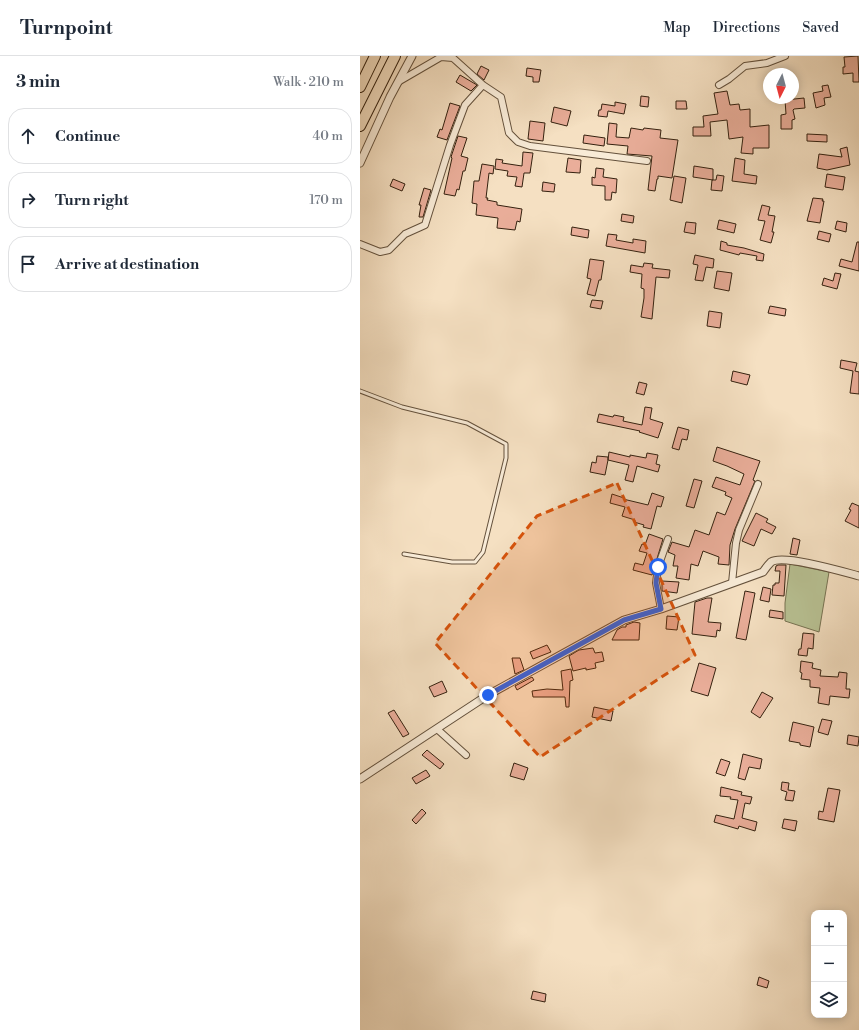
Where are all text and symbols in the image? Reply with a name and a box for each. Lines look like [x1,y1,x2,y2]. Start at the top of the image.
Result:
text: Turnpoint [20,16,113,40]
text: Map [663,19,691,37]
text: Directions [713,19,780,37]
text: Saved [802,19,839,37]
north arrow [763,68,799,104]
text: 3 min [16,71,60,93]
text: Walk · 210 m [273,74,344,90]
icon: ahead [17,125,39,147]
text: Continue [55,127,120,146]
text: 40 m [313,128,343,144]
icon: right [17,189,39,211]
text: Turn right [55,191,129,210]
text: 170 m [309,192,343,208]
icon: arrive [17,253,39,275]
text: Arrive at destination [55,255,199,274]
route start [649,558,667,576]
route end [479,686,497,704]
map controls [811,910,847,1018]
button: + [811,910,847,946]
button: − [811,946,847,982]
button: layers [811,982,847,1018]

